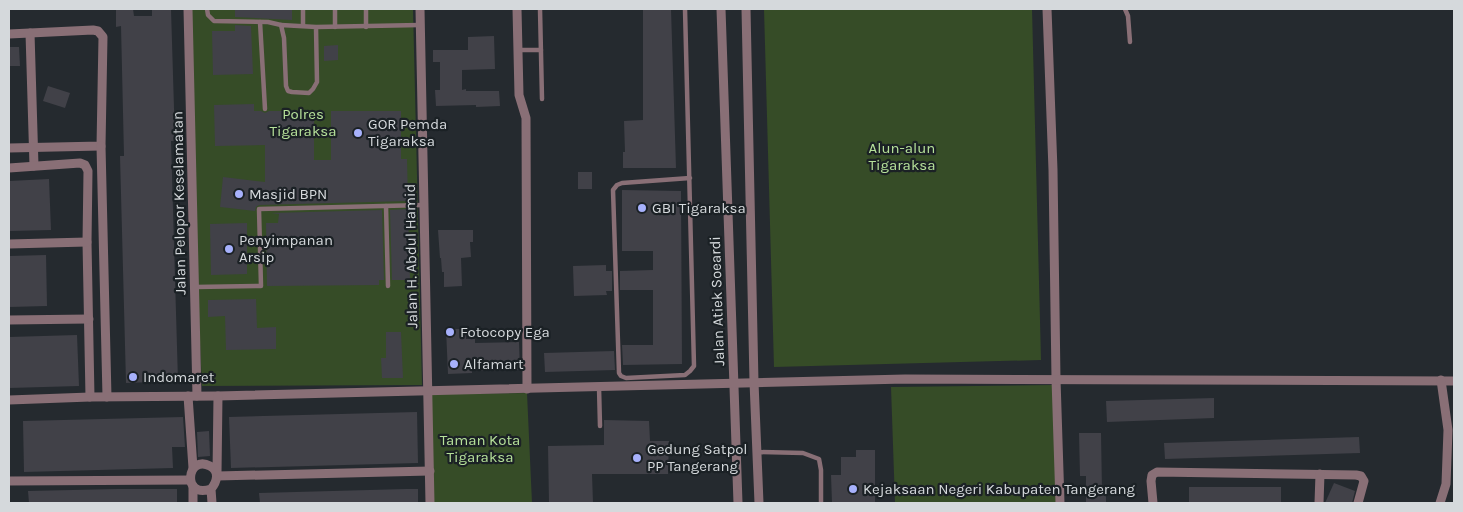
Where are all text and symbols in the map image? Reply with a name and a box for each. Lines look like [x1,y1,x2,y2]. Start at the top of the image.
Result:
park label: Polres Tigaraksa [270,105,336,140]
street label: Jalan Pelopor Keselamatan [168,111,190,295]
place label: GOR Pemda Tigaraksa [368,115,447,150]
marker: GOR Pemda Tigaraksa [352,127,364,139]
park label: Alun-alun Tigaraksa [869,139,935,174]
street label: Jalan H. Abdul Hamid [401,184,421,328]
place label: Masjid BPN [249,185,327,203]
marker: Masjid BPN [233,188,245,200]
place label: GBI Tigaraksa [652,199,746,217]
marker: GBI Tigaraksa [636,202,648,214]
place label: Penyimpanan Arsip [239,231,333,266]
street label: Jalan Atiek Soeardi [706,236,728,366]
marker: Penyimpanan Arsip [223,243,235,255]
place label: Fotocopy Ega [460,323,550,341]
marker: Fotocopy Ega [444,326,456,338]
place label: Alfamart [464,355,524,373]
marker: Alfamart [448,358,460,370]
place label: Indomaret [143,368,215,386]
marker: Indomaret [127,371,139,383]
park label: Taman Kota Tigaraksa [440,431,520,466]
place label: Gedung Satpol PP Tangerang [647,440,748,475]
marker: Gedung Satpol PP Tangerang [631,452,643,464]
place label: Kejaksaan Negeri Kabupaten Tangerang [863,480,1136,498]
marker: Kejaksaan Negeri Kabupaten Tangerang [847,483,859,495]

